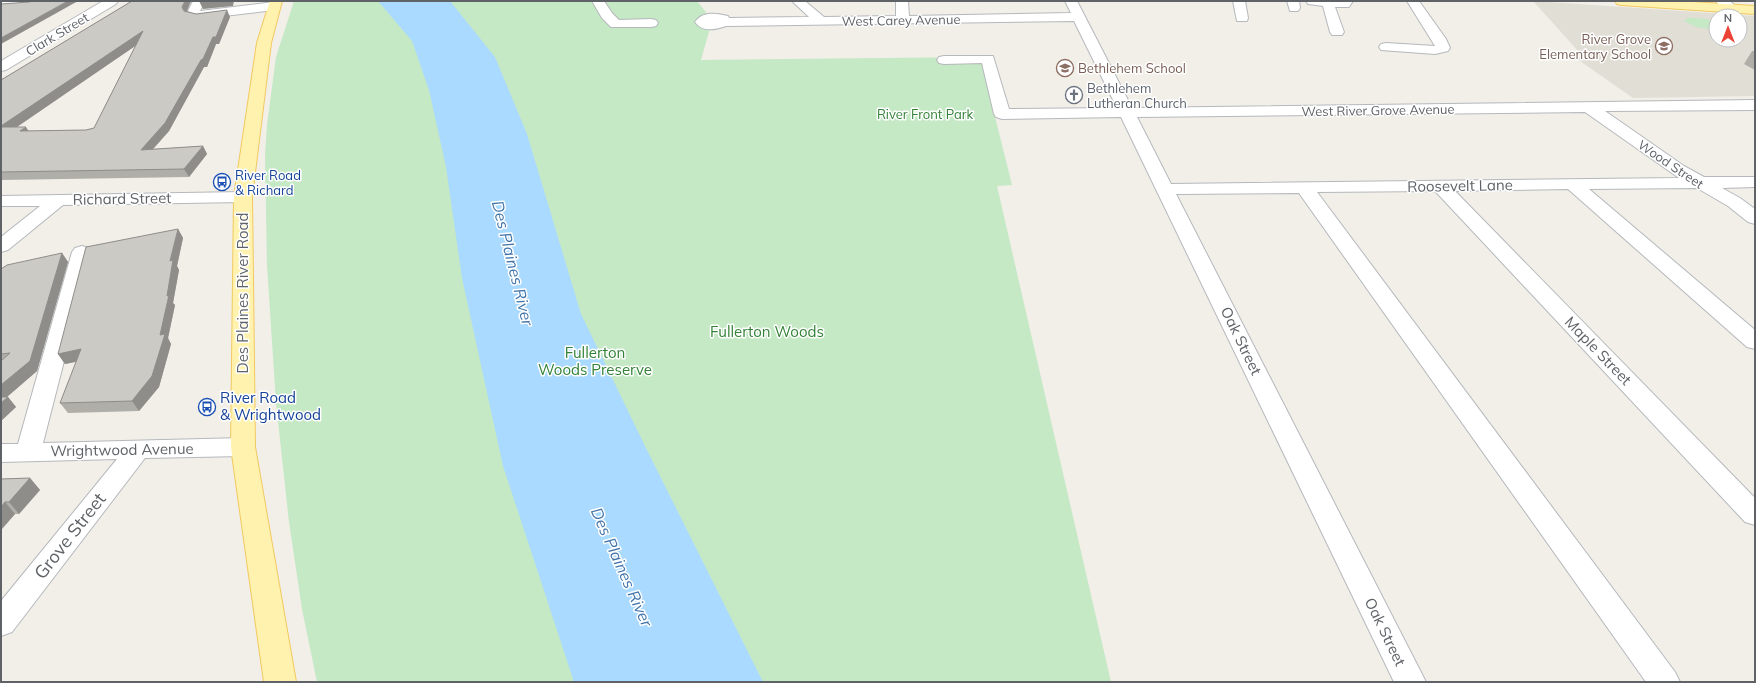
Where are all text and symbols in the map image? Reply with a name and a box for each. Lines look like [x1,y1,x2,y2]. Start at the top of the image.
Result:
north arrow [1708,8,1748,48]
street label: Clark Street [23,9,92,59]
street label: West Carey Avenue [841,11,961,29]
text: N [1724,11,1732,25]
place label: River Grove Elementary School [1539,31,1651,62]
school or university icon: River Grove Elementary School [1654,36,1674,56]
school or university icon: Bethlehem School [1055,58,1075,78]
place label: Bethlehem School [1078,60,1186,76]
place label: Bethlehem Lutheran Church [1087,80,1187,111]
church icon: Bethlehem Lutheran Church [1064,85,1084,105]
street label: West River Grove Avenue [1301,101,1455,119]
park label: River Front Park [877,106,973,122]
street label: Wood Street [1635,136,1707,192]
place label: River Road & Richard [235,167,301,198]
bus stop icon: River Road & Richard [212,172,232,192]
street label: Roosevelt Lane [1407,175,1513,196]
street label: Richard Street [72,188,172,209]
water label: Des Plaines River [488,198,539,329]
street label: Des Plaines River Road [233,212,252,374]
street label: Oak Street [1217,303,1266,378]
street label: Maple Street [1561,312,1636,389]
park label: Fullerton Woods [710,322,824,341]
park label: Fullerton Woods Preserve [538,343,652,379]
place label: River Road & Wrightwood [220,388,321,424]
bus stop icon: River Road & Wrightwood [197,397,217,417]
street label: Wrightwood Avenue [50,439,194,460]
street label: Grove Street [29,488,111,584]
water label: Des Plaines River [587,504,658,631]
street label: Oak Street [1361,594,1410,669]

